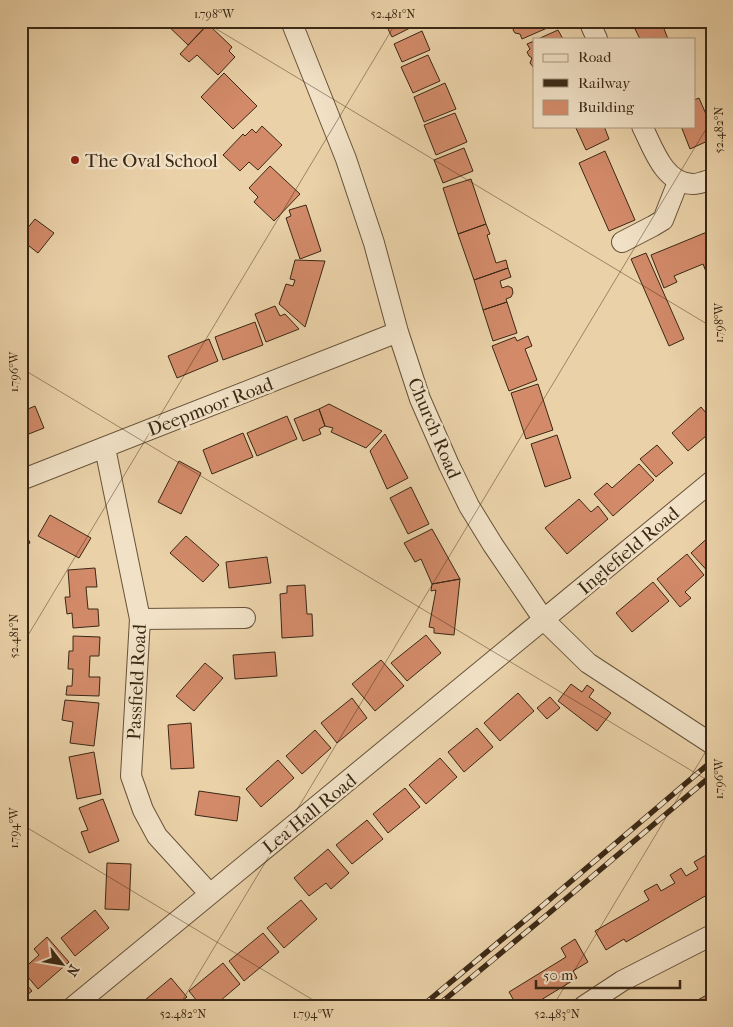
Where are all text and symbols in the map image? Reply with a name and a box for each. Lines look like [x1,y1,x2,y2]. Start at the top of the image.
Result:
text: 1.798°W [194,7,235,21]
text: 52.481°N [371,7,415,21]
legend [533,38,696,128]
text: Road [578,48,612,66]
text: Railway [578,74,631,92]
text: Building [578,98,635,116]
text: 52.482°N [712,107,726,153]
place label: The Oval School [85,150,218,172]
marker: The Oval School [69,154,81,166]
text: 1.798°W [712,302,726,343]
text: 1.796°W [7,350,21,392]
street label: Deepmoor Road [144,373,277,441]
street label: Church Road [403,375,465,483]
street label: Inglefield Road [574,502,684,599]
text: 52.481°N [7,614,21,658]
street label: Passfield Road [123,623,151,740]
text: 1.796°W [712,757,726,799]
street label: Lea Hall Road [258,769,362,858]
text: 1.794°W [7,806,21,849]
north arrow [38,940,88,990]
scale bar [536,957,679,989]
text: N [62,962,83,980]
text: 50 m [543,966,574,984]
text: 52.482°N [160,1007,206,1021]
text: 1.794°W [292,1007,335,1021]
text: 52.483°N [534,1007,580,1021]

